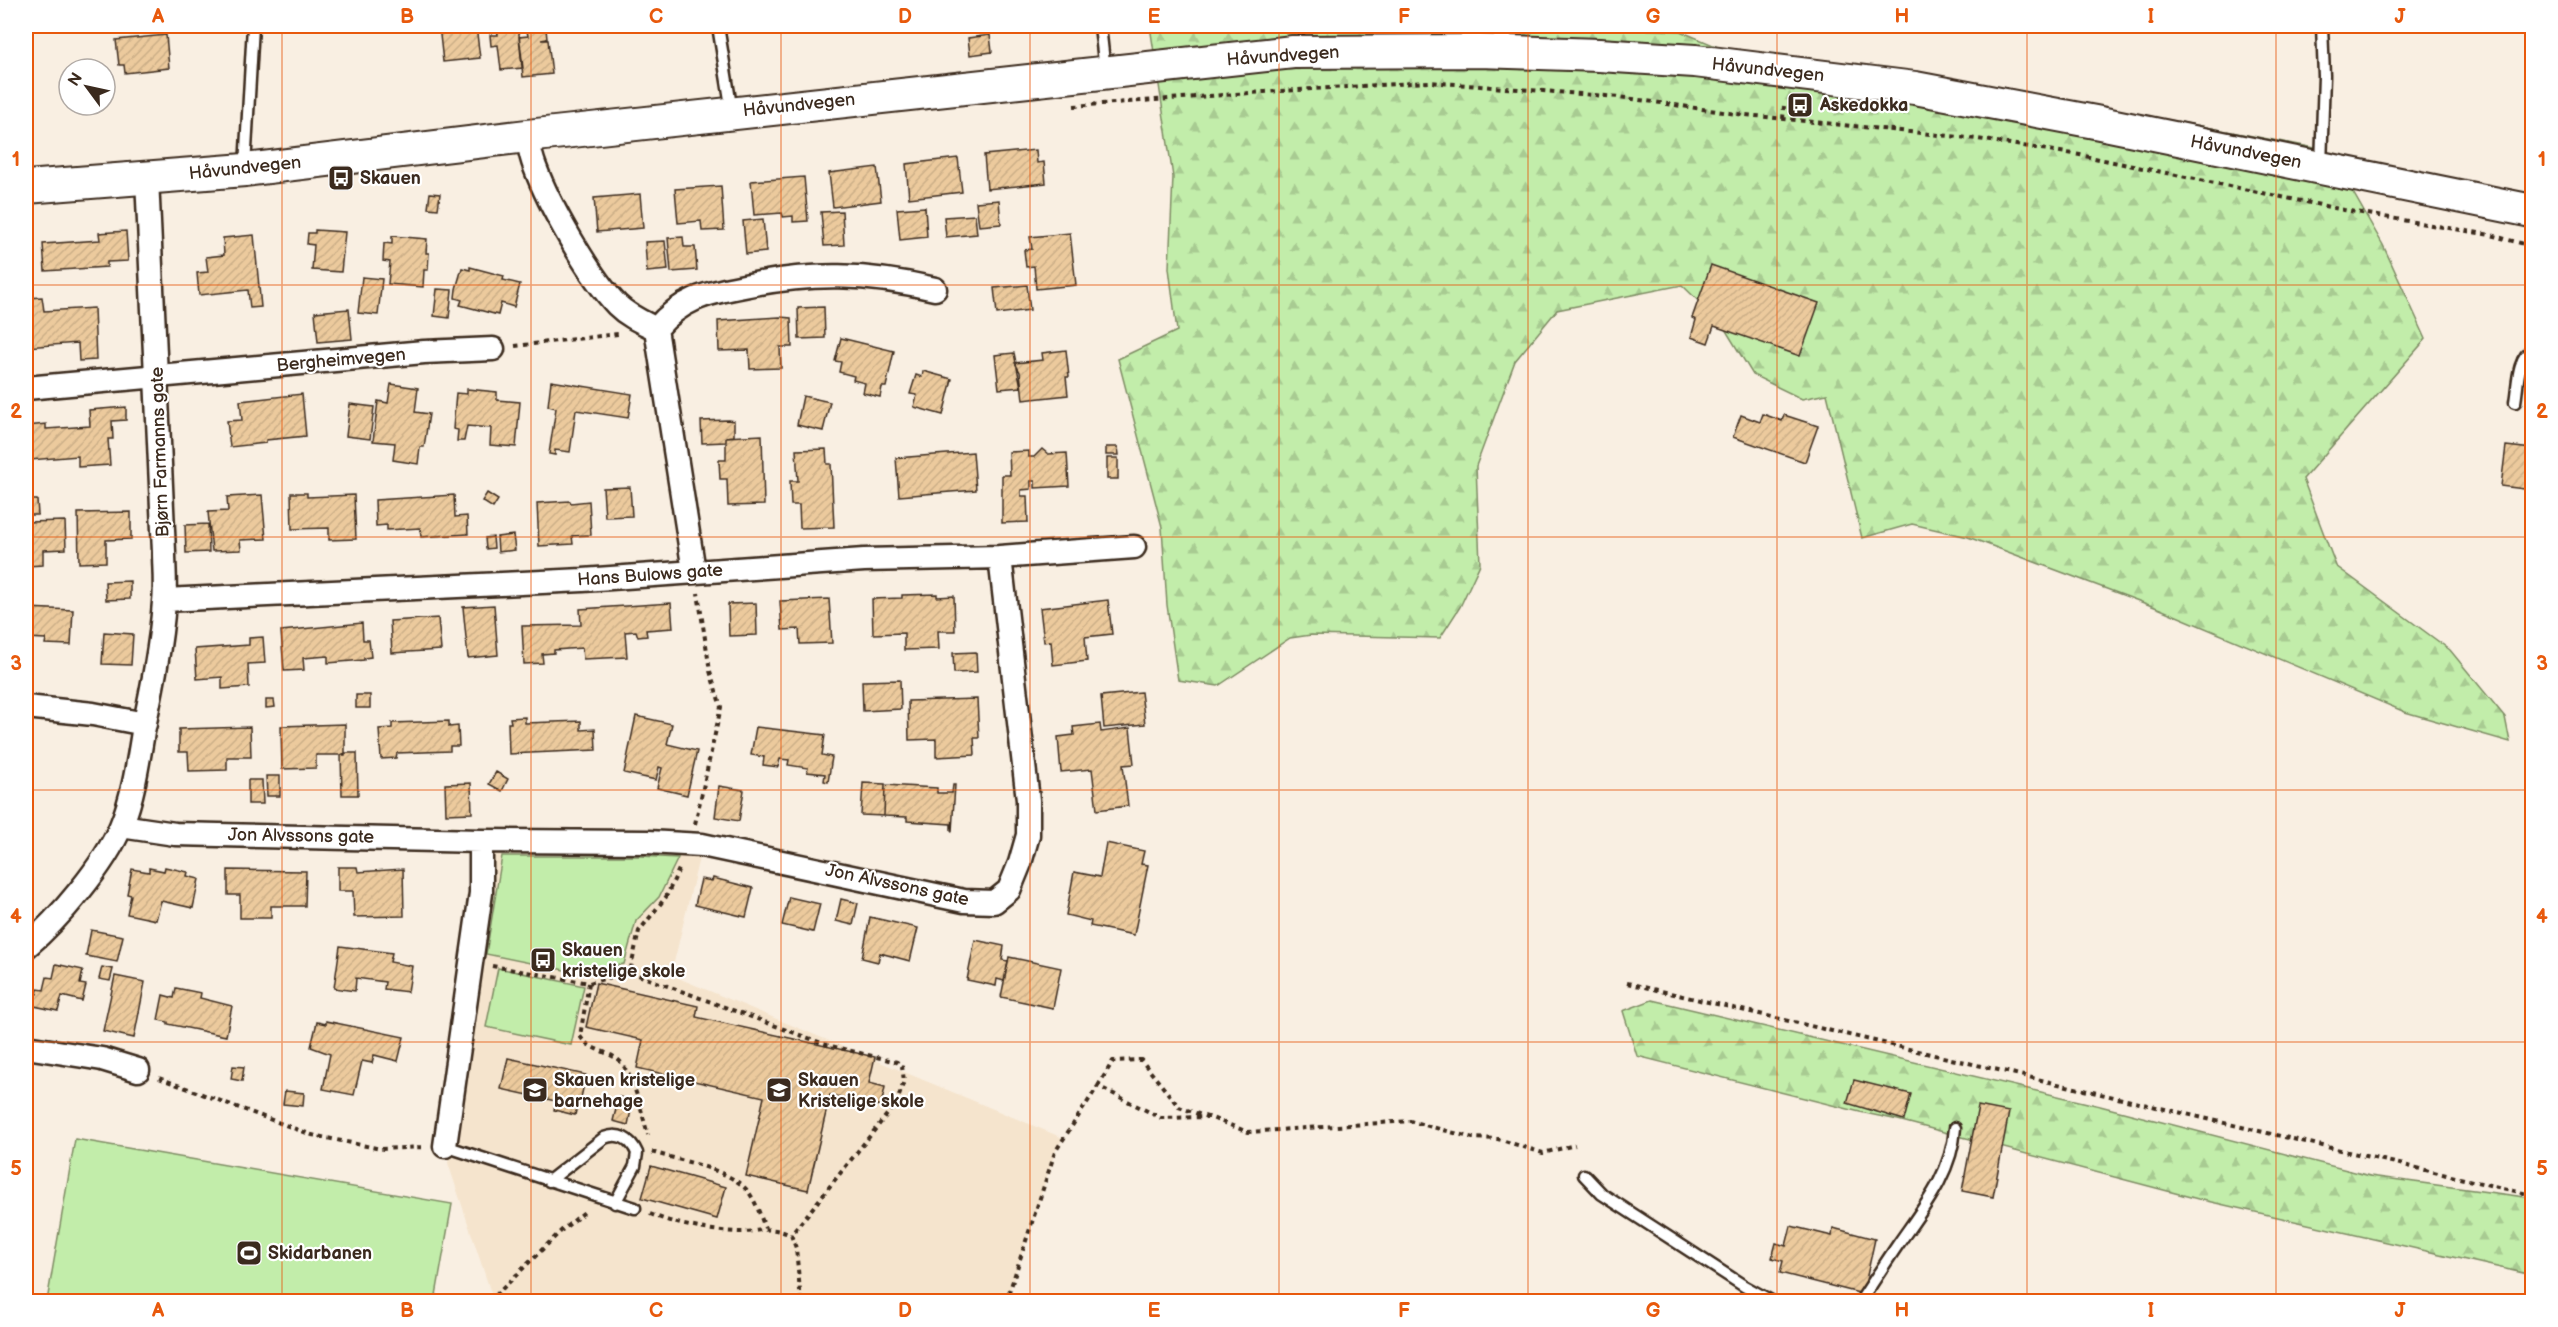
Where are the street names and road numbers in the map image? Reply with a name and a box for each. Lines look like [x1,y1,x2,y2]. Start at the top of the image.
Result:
street label: Håvundvegen [1226,42,1340,70]
street label: Håvundvegen [1711,54,1825,86]
street label: Håvundvegen [742,89,856,121]
street label: Håvundvegen [2189,131,2303,173]
street label: Håvundvegen [188,152,302,184]
street label: Bergheimvegen [276,344,406,376]
street label: Bjørn Farmanns gate [147,366,173,538]
street label: Hans Bulows gate [577,559,724,591]
street label: Jon Alvssons gate [228,824,375,848]
street label: Jon Alvssons gate [823,860,971,911]

